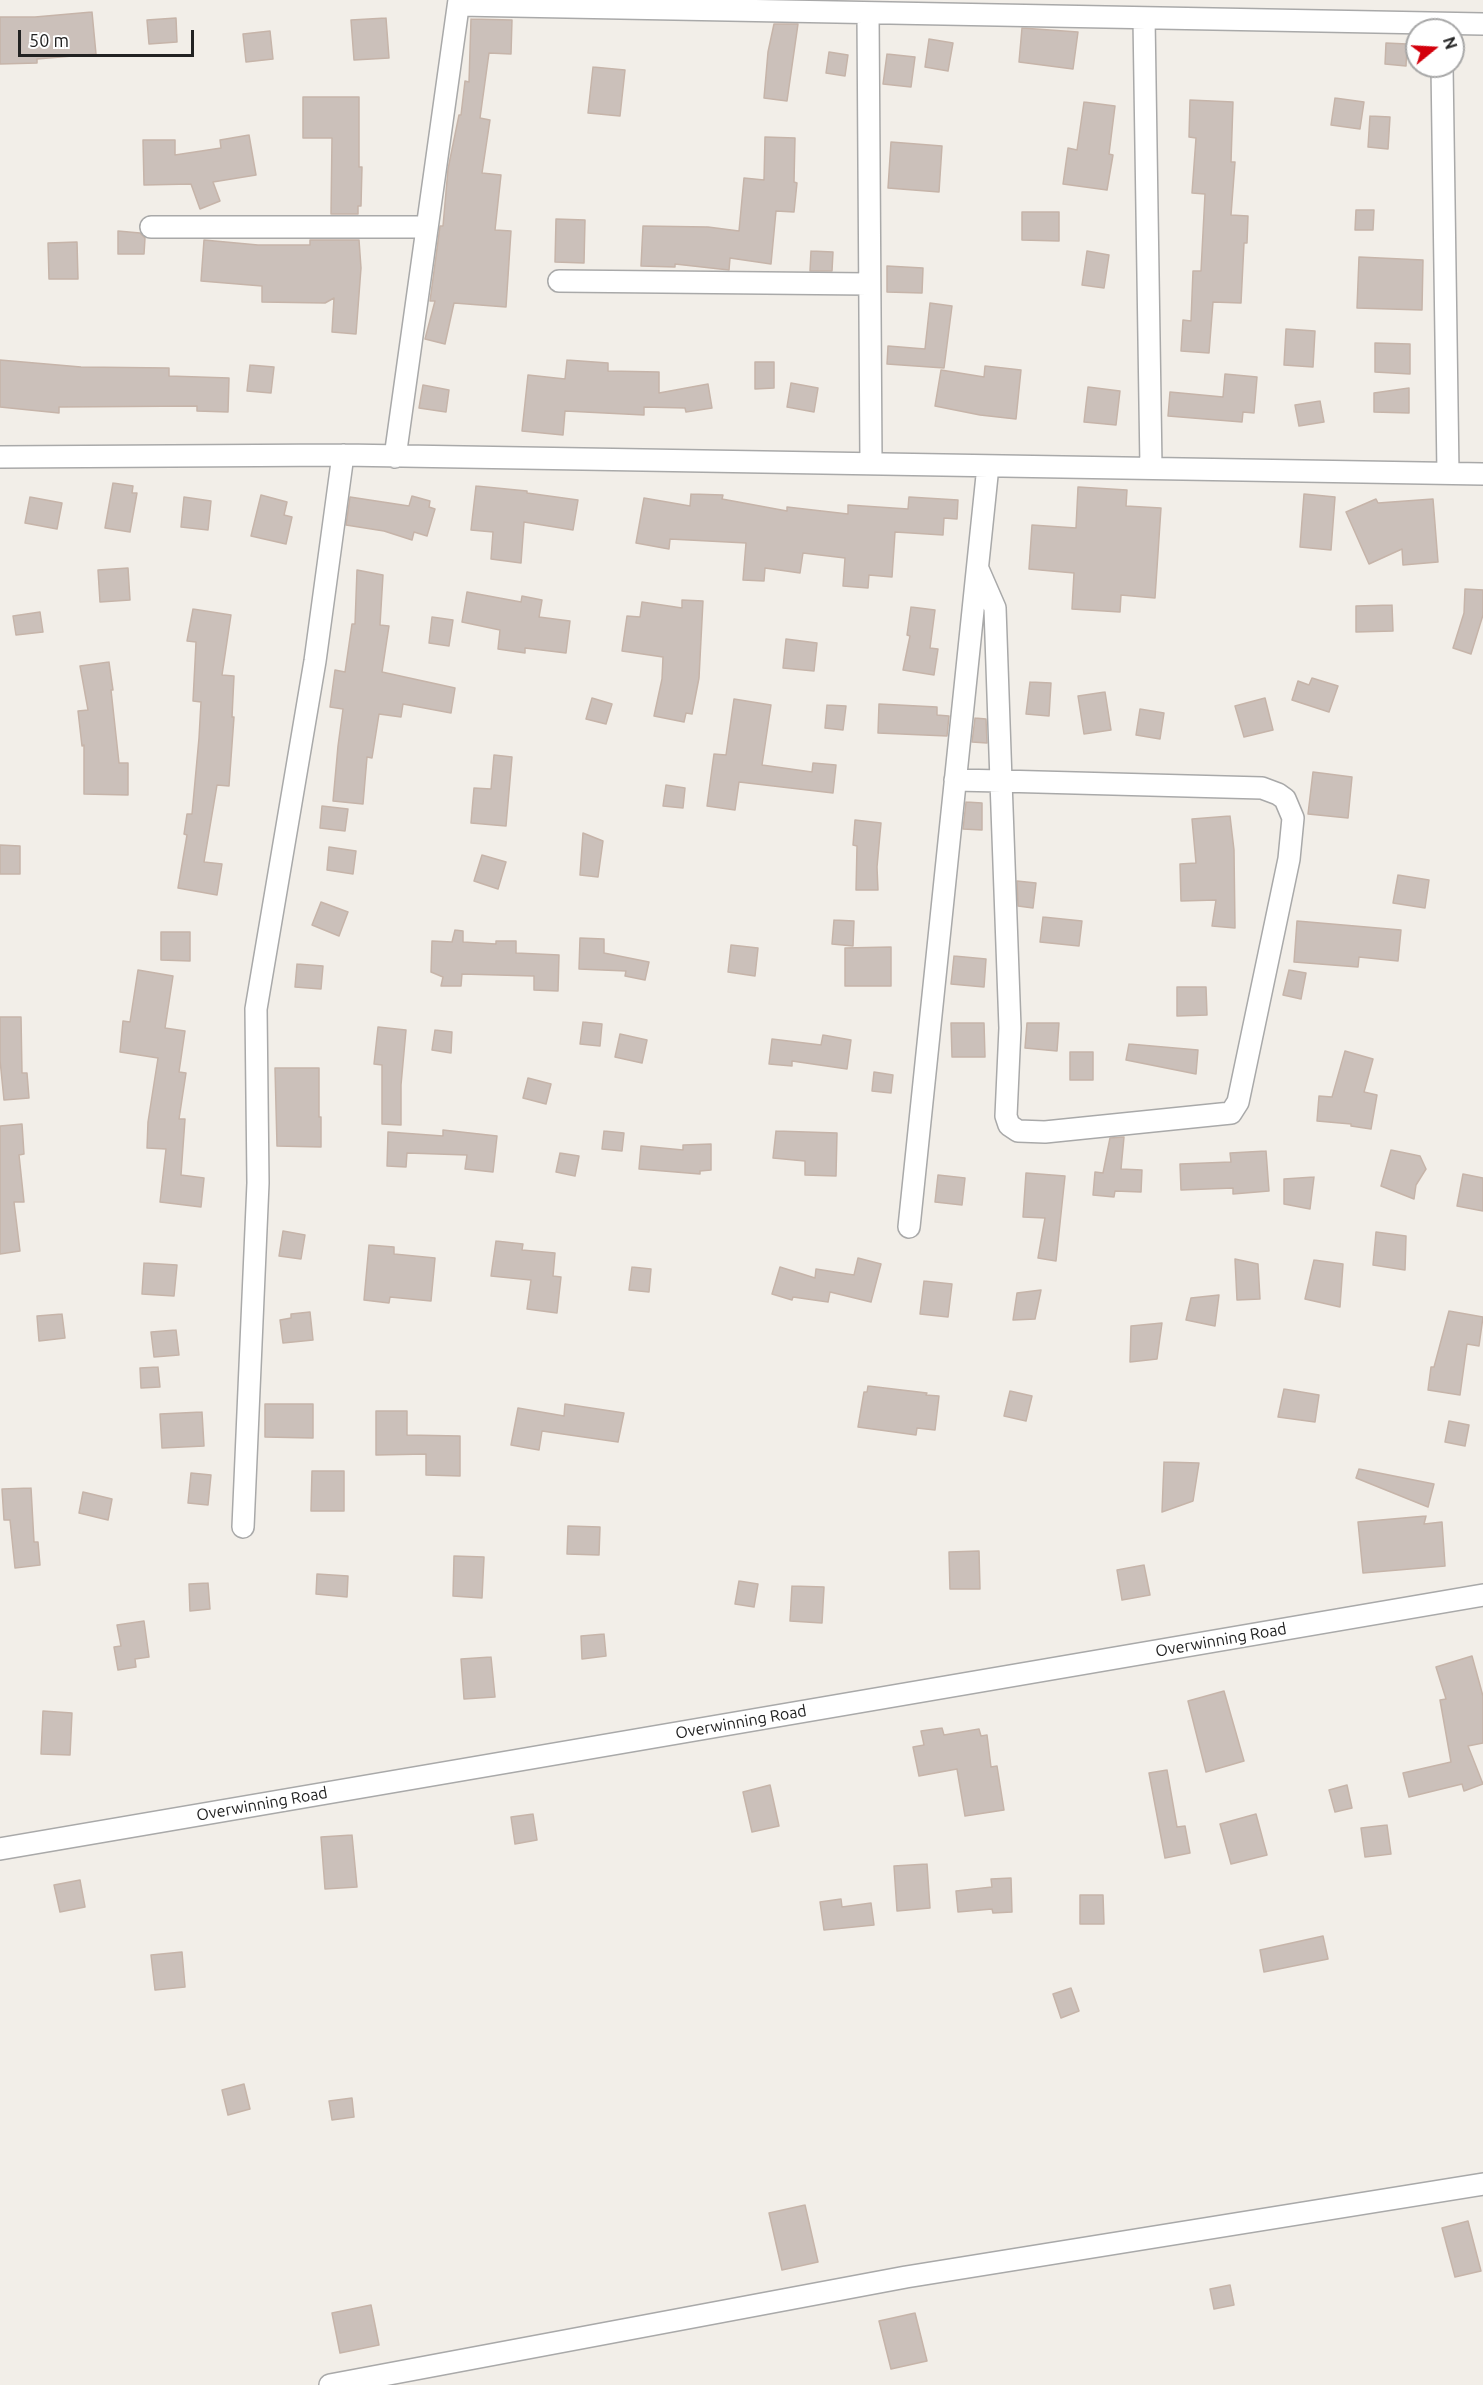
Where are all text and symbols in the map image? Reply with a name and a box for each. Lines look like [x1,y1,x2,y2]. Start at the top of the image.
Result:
scale bar [21,18,196,56]
north arrow [1405,18,1465,78]
text: 50 m [29,30,69,50]
text: N [1440,35,1461,52]
street label: Overwinning Road [1154,1619,1288,1661]
street label: Overwinning Road [674,1701,808,1743]
street label: Overwinning Road [195,1783,329,1825]

